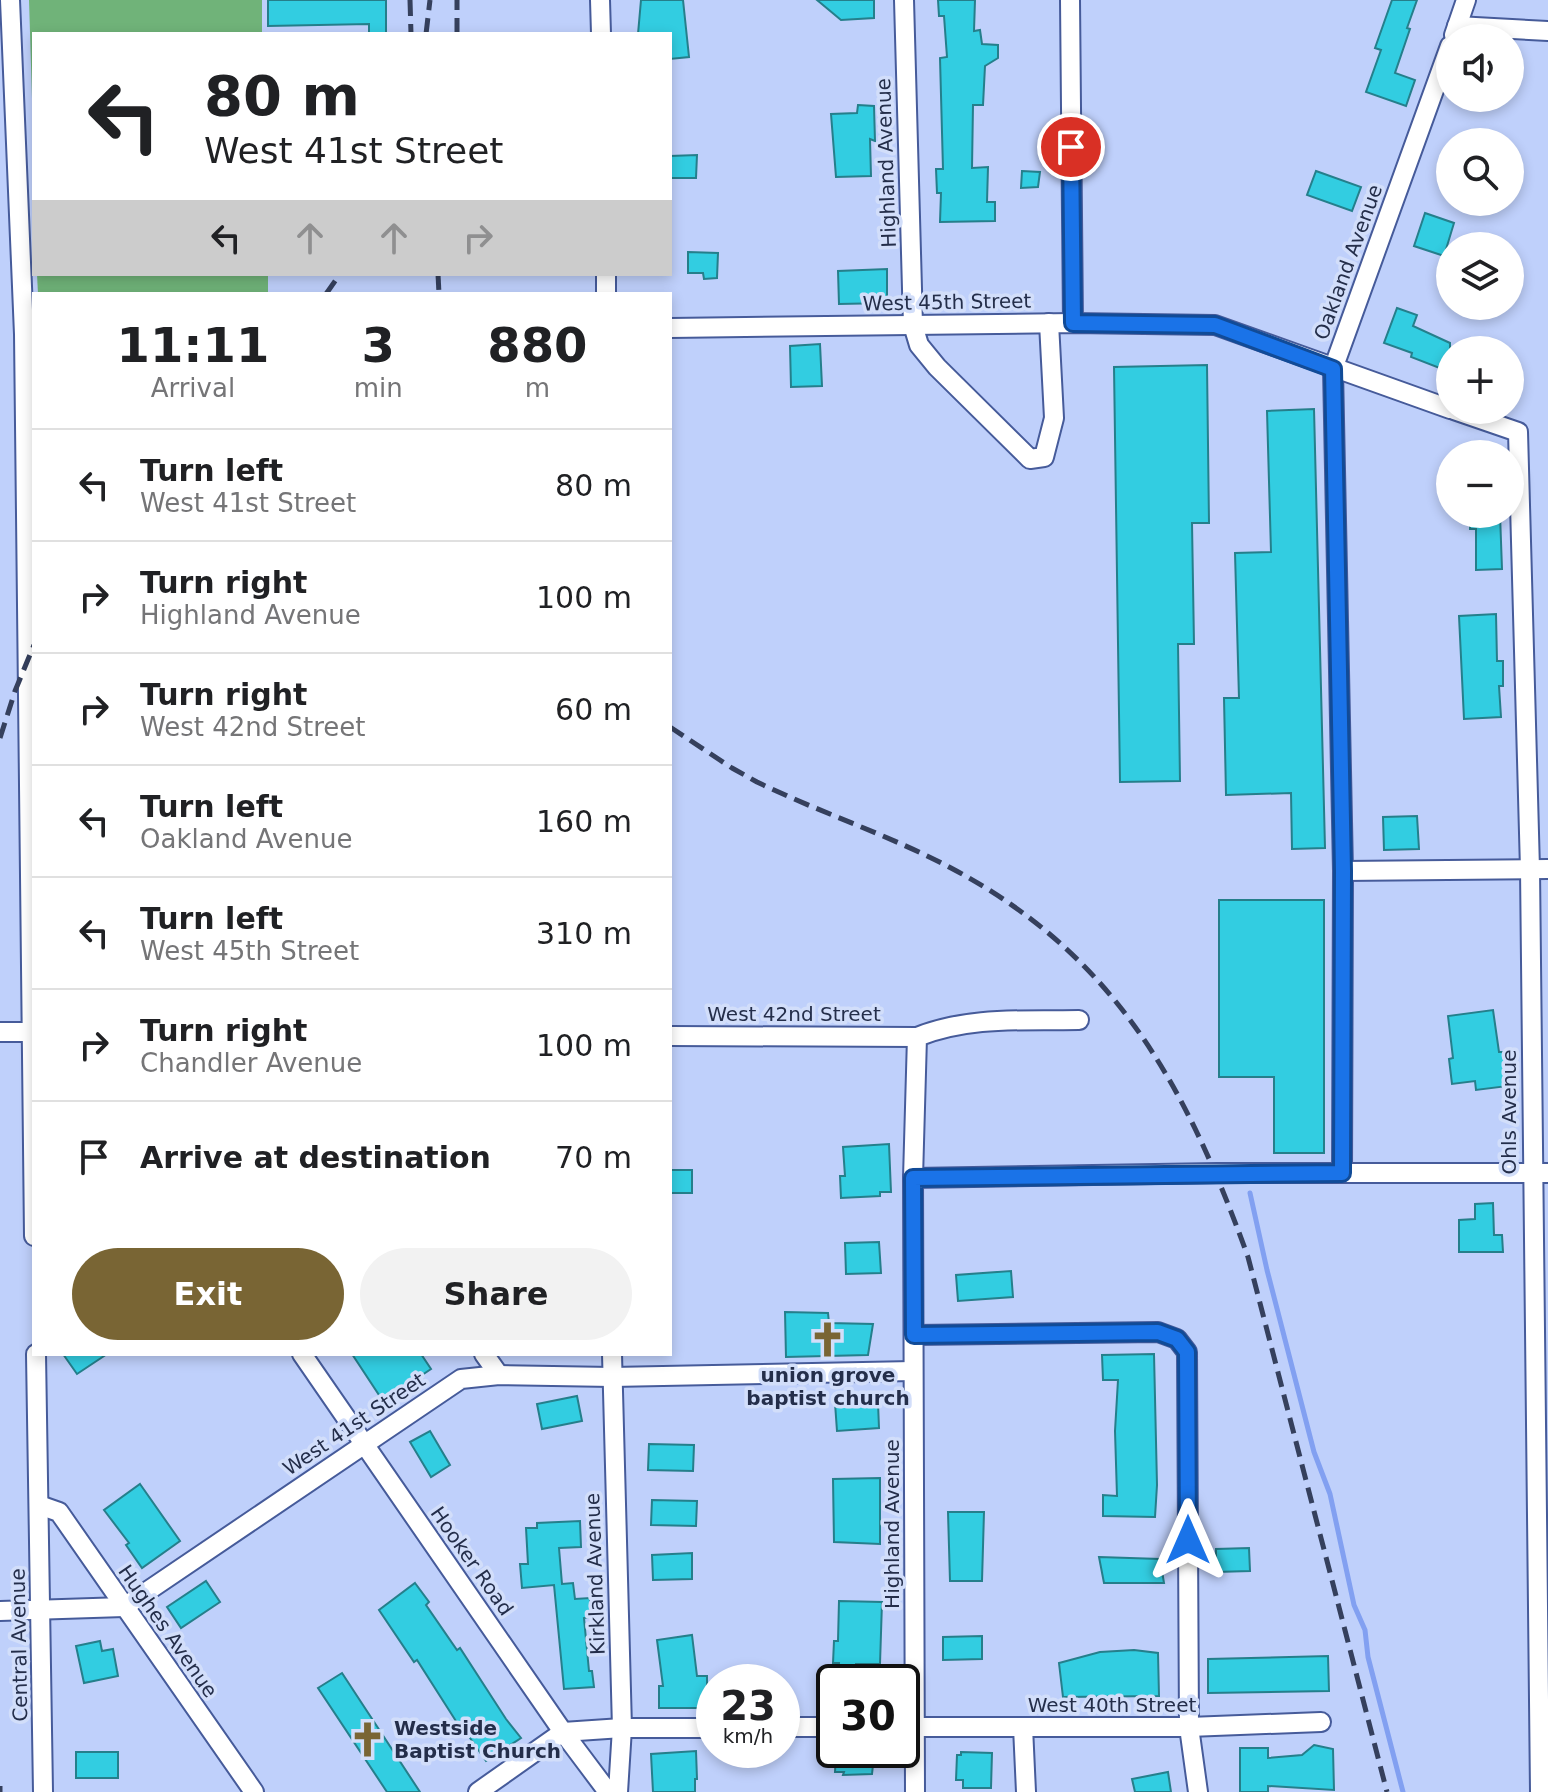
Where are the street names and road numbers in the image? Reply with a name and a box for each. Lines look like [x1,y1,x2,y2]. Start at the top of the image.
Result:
street label: Highland Avenue [871,78,901,248]
street label: Oakland Avenue [1309,181,1387,343]
street label: West 45th Street [862,289,1032,315]
street label: West 42nd Street [707,1002,881,1026]
street label: Ohls Avenue [1497,1049,1521,1175]
street label: West 41st Street [278,1367,430,1480]
street label: Highland Avenue [880,1439,904,1609]
street label: Kirkland Avenue [580,1492,610,1656]
street label: Hooker Road [426,1502,518,1620]
street label: Hughes Avenue [113,1560,223,1702]
street label: Central Avenue [6,1568,32,1722]
street label: West 40th Street [1028,1693,1196,1717]

